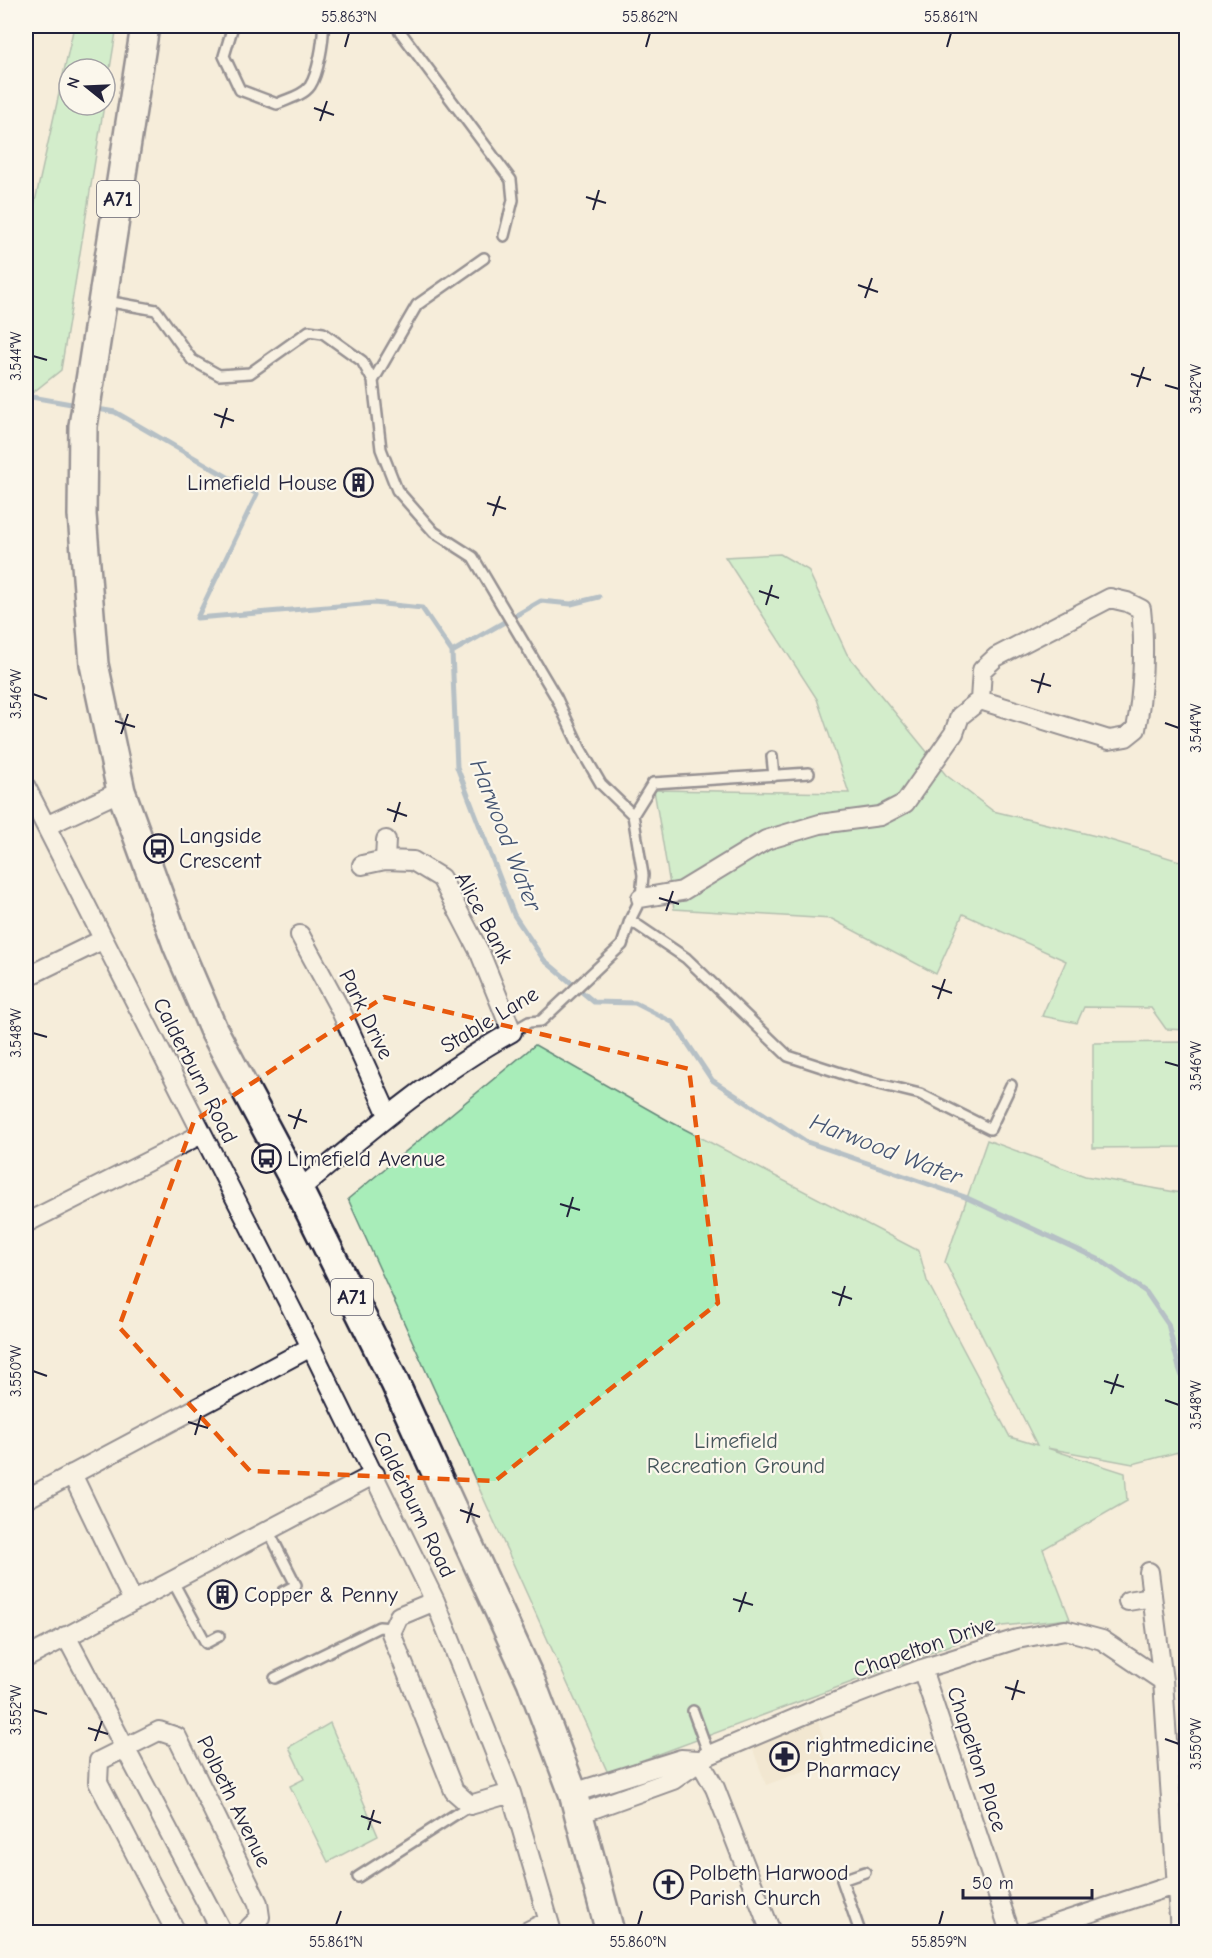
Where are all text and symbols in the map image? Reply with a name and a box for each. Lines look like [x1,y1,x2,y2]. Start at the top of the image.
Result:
text: 55.863°N [321,8,377,26]
text: 55.862°N [622,8,678,26]
text: 55.861°N [924,8,978,26]
north arrow [57,57,117,117]
text: N [64,75,84,90]
road number: A71 [97,181,139,217]
text: 3.544°W [7,331,25,381]
text: 3.542°W [1187,364,1205,414]
building icon: Limefield House [342,466,374,498]
place label: Limefield House [187,470,337,496]
text: 3.546°W [7,669,25,719]
text: 3.544°W [1187,703,1205,753]
water label: Harwood Water [464,755,548,916]
place label: Langside Crescent [179,823,262,874]
bus stop icon: Langside Crescent [142,832,174,864]
street label: Alice Bank [449,867,519,968]
street label: Park Drive [333,965,399,1064]
street label: Stable Lane [436,981,543,1059]
street label: Calderburn Road [147,993,243,1148]
text: 3.548°W [7,1008,25,1058]
text: 3.546°W [1187,1041,1205,1091]
water label: Harwood Water [806,1107,967,1191]
bus stop icon: Limefield Avenue [250,1142,282,1174]
place label: Limefield Avenue [287,1146,445,1172]
road number: A71 [331,1279,373,1315]
text: 3.550°W [7,1345,25,1397]
text: 3.548°W [1187,1380,1205,1430]
street label: Calderburn Road [367,1427,461,1582]
park label: Limefield Recreation Ground [647,1428,825,1479]
building icon: Copper & Penny [207,1578,239,1610]
place label: Copper & Penny [244,1582,398,1608]
street label: Chapelton Drive [850,1611,999,1683]
street label: Chapelton Place [941,1683,1013,1835]
text: 3.552°W [7,1685,25,1735]
text: 3.550°W [1187,1718,1205,1770]
street label: Polbeth Avenue [191,1731,277,1871]
place label: rightmedicine Pharmacy [806,1732,934,1783]
pharmacy icon: rightmedicine Pharmacy [769,1741,801,1773]
place label: Polbeth Harwood Parish Church [689,1860,849,1911]
scale bar [963,1862,1092,1900]
church icon: Polbeth Harwood Parish Church [652,1869,684,1901]
text: 50 m [972,1873,1014,1894]
text: 55.861°N [309,1933,363,1951]
text: 55.860°N [609,1933,667,1951]
text: 55.859°N [911,1933,967,1951]

